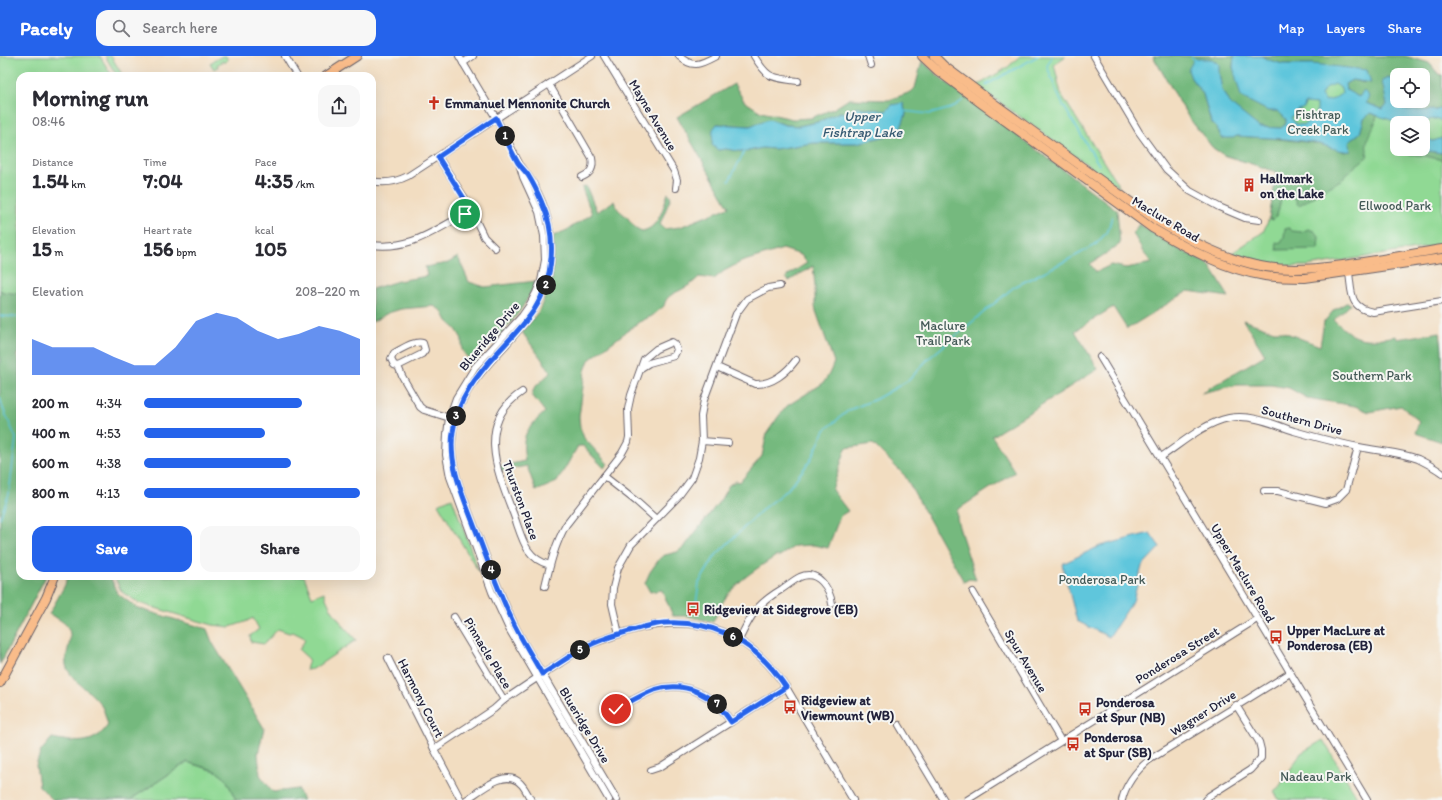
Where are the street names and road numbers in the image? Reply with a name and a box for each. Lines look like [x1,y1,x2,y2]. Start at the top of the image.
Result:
street label: Mayne Avenue [626,77,680,153]
street label: Maclure Road [1129,193,1203,245]
street label: Blueridge Drive [456,298,522,374]
street label: Southern Drive [1260,402,1344,438]
street label: Thurston Place [500,458,542,542]
street label: Upper Maclure Road [1208,521,1278,625]
street label: Pinnacle Place [461,615,515,691]
street label: Ponderosa Street [1132,623,1222,687]
street label: Spur Avenue [1001,627,1051,695]
street label: Harmony Court [395,656,447,740]
street label: Blueridge Drive [557,684,613,766]
street label: Wagner Drive [1167,687,1239,739]

